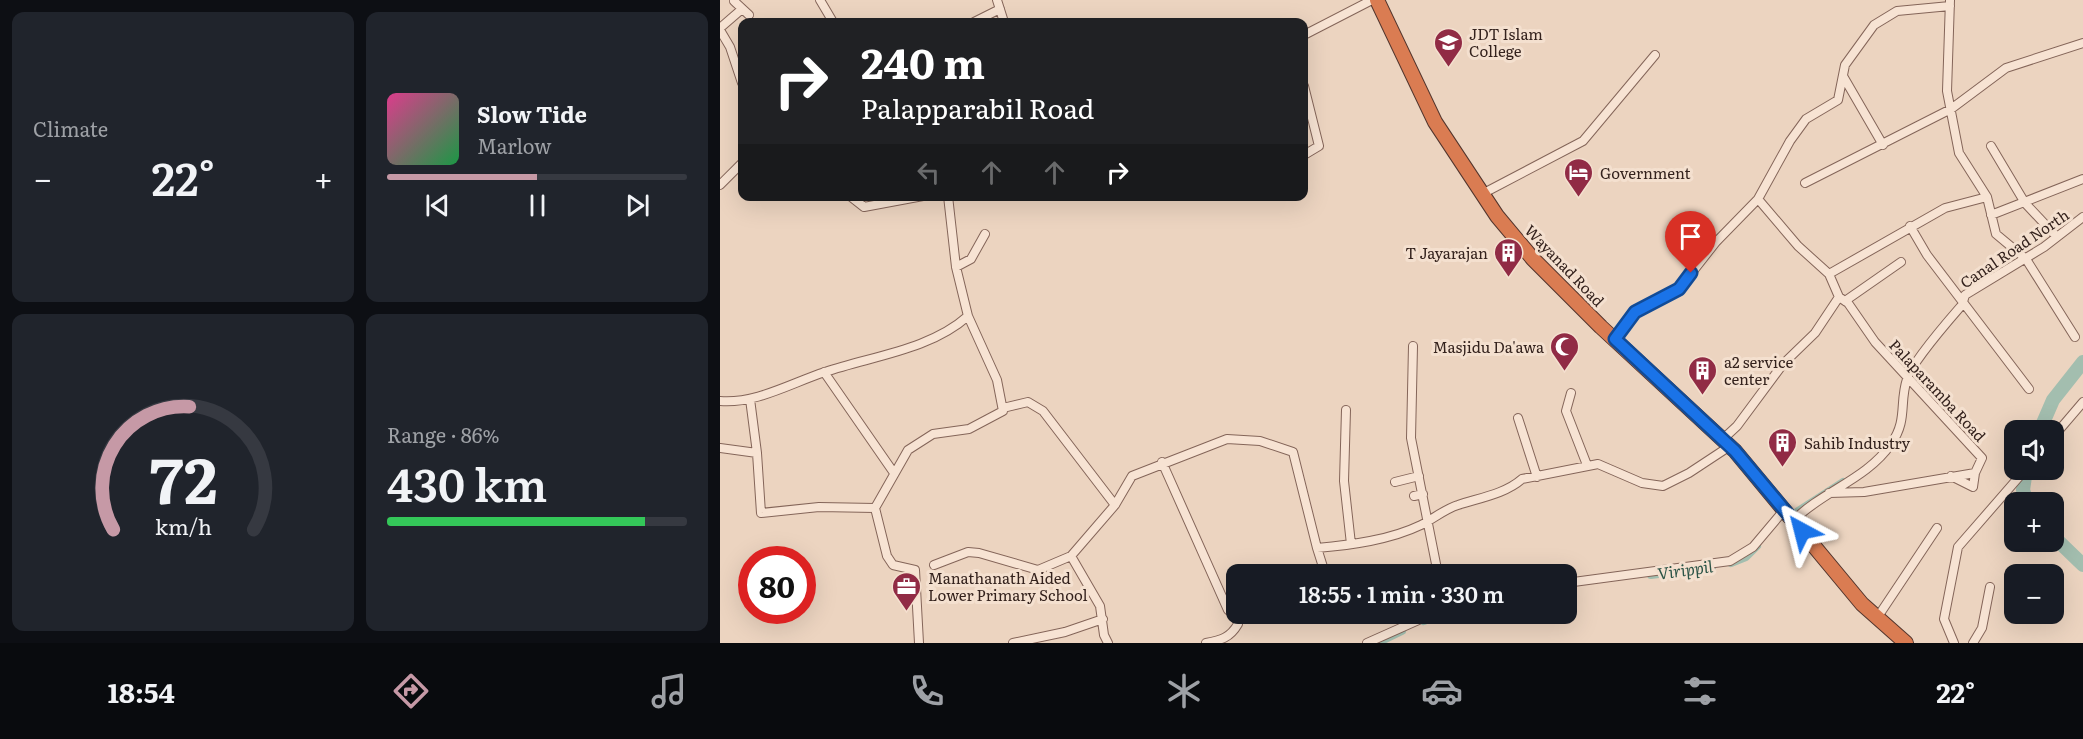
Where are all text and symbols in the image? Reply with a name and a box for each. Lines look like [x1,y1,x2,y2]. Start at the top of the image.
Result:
place label: JDT Islam College [1469,22,1543,62]
school or university icon: JDT Islam College [1432,26,1464,68]
text: 240 m [861,30,985,92]
icon: right [762,42,840,120]
text: Palapparabil Road [861,87,1094,127]
text: Slow Tide [477,97,587,130]
text: Climate [33,113,108,143]
text: Marlow [477,130,552,160]
text: 22° [151,143,215,210]
text: − [33,152,52,201]
text: + [314,152,333,201]
icon: left [912,156,945,189]
icon: ahead [975,156,1008,189]
icon: ahead [1038,156,1071,189]
icon: right [1101,156,1134,189]
hotel icon: Government [1563,156,1595,198]
place label: Government [1600,161,1690,184]
icon: previous [421,189,454,222]
icon: pause [521,189,554,222]
icon: next [621,189,654,222]
street label: Canal Road North [1955,203,2073,293]
pin [1665,211,1716,273]
street label: Wayanad Road [1520,219,1610,311]
icon: arrive [1674,220,1707,253]
building icon: T Jayarajan [1493,236,1525,278]
place label: T Jayarajan [1405,241,1488,264]
mosque icon: Masjidu Da'awa [1549,330,1581,372]
street label: Palaparamba Road [1884,334,1992,446]
place label: Masjidu Da'awa [1433,335,1545,358]
place label: a2 service center [1724,350,1793,390]
building icon: a2 service center [1687,354,1719,396]
text: Range · 86% [387,419,500,449]
map controls [2004,420,2064,624]
button: sound [2004,420,2064,480]
building icon: Sahib Industry [1767,426,1799,468]
text: 72 [149,431,217,523]
place label: Sahib Industry [1804,431,1911,454]
text: 430 km [387,449,547,516]
button: + [2004,492,2064,552]
position arrow [1770,499,1834,563]
text: km/h [154,510,212,542]
speed limit sign: 80 [738,546,816,624]
water label: Virippil [1656,553,1715,585]
button: − [2004,564,2064,624]
place label: Manathanath Aided Lower Primary School [928,566,1088,606]
office icon: Manathanath Aided Lower Primary School [891,570,923,612]
text: 18:55 · 1 min · 330 m [1299,577,1504,610]
icon: directions [390,670,432,712]
icon: music [648,670,690,712]
icon: phone [906,670,948,712]
icon: climate [1163,670,1205,712]
icon: car [1421,670,1463,712]
icon: filters [1679,670,1721,712]
text: 18:54 [108,671,175,711]
text: 22° [1936,671,1975,711]

